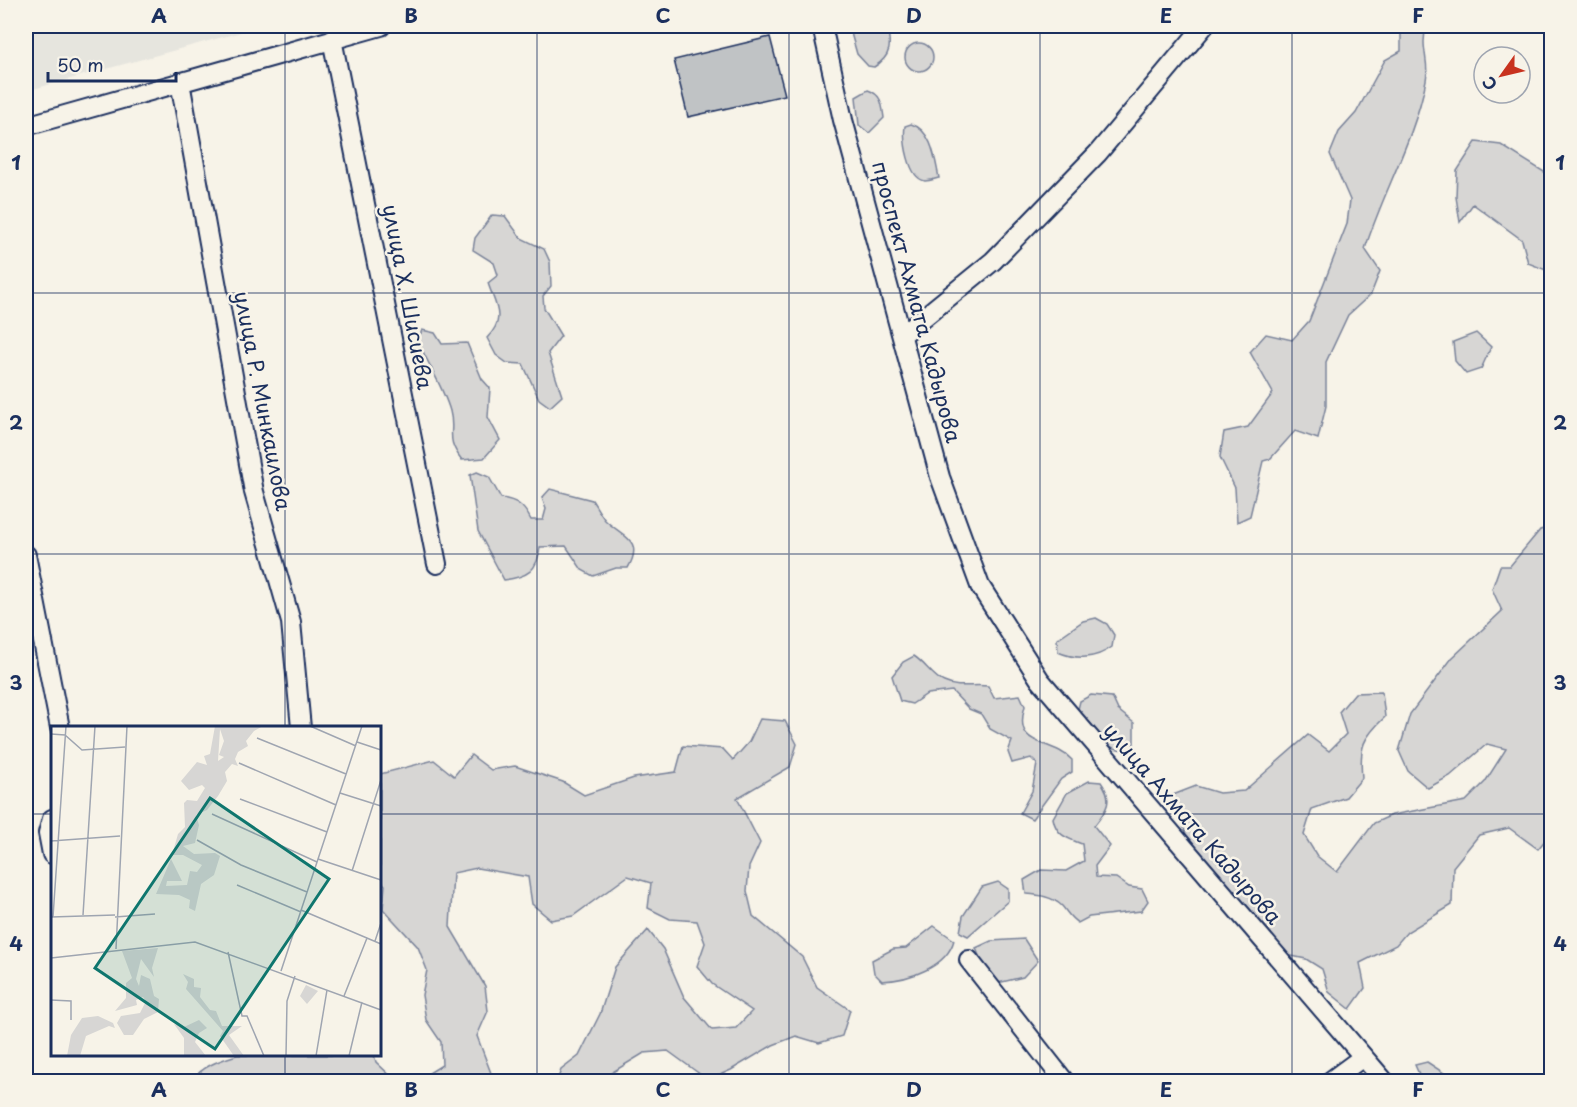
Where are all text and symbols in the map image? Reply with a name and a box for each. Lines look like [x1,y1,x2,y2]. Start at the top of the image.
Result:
text: A [151,0,167,30]
text: B [404,0,418,30]
text: C [655,0,671,30]
text: D [906,0,922,30]
text: E [1160,0,1172,30]
text: F [1412,0,1424,30]
scale bar [48,45,176,83]
north arrow [1472,45,1532,105]
text: 50 m [57,51,104,78]
text: С [1475,72,1502,96]
text: 1 [11,147,21,177]
text: 1 [1555,147,1565,177]
street label: проспект Ахмата Кадырова [865,157,971,446]
street label: улица Х. Шисиева [375,201,443,392]
street label: улица Р. Минкаилова [227,288,301,513]
text: 2 [9,407,23,437]
text: 2 [1553,407,1567,437]
text: 3 [9,667,23,697]
text: 3 [1553,667,1567,697]
street label: улица Ахмата Кадырова [1097,715,1290,931]
inset map [51,726,381,1056]
text: 4 [9,928,23,958]
text: 4 [1553,928,1567,958]
text: A [151,1074,167,1104]
text: B [404,1074,418,1104]
text: C [655,1074,671,1104]
text: D [906,1074,922,1104]
text: E [1160,1074,1172,1104]
text: F [1412,1074,1424,1104]

